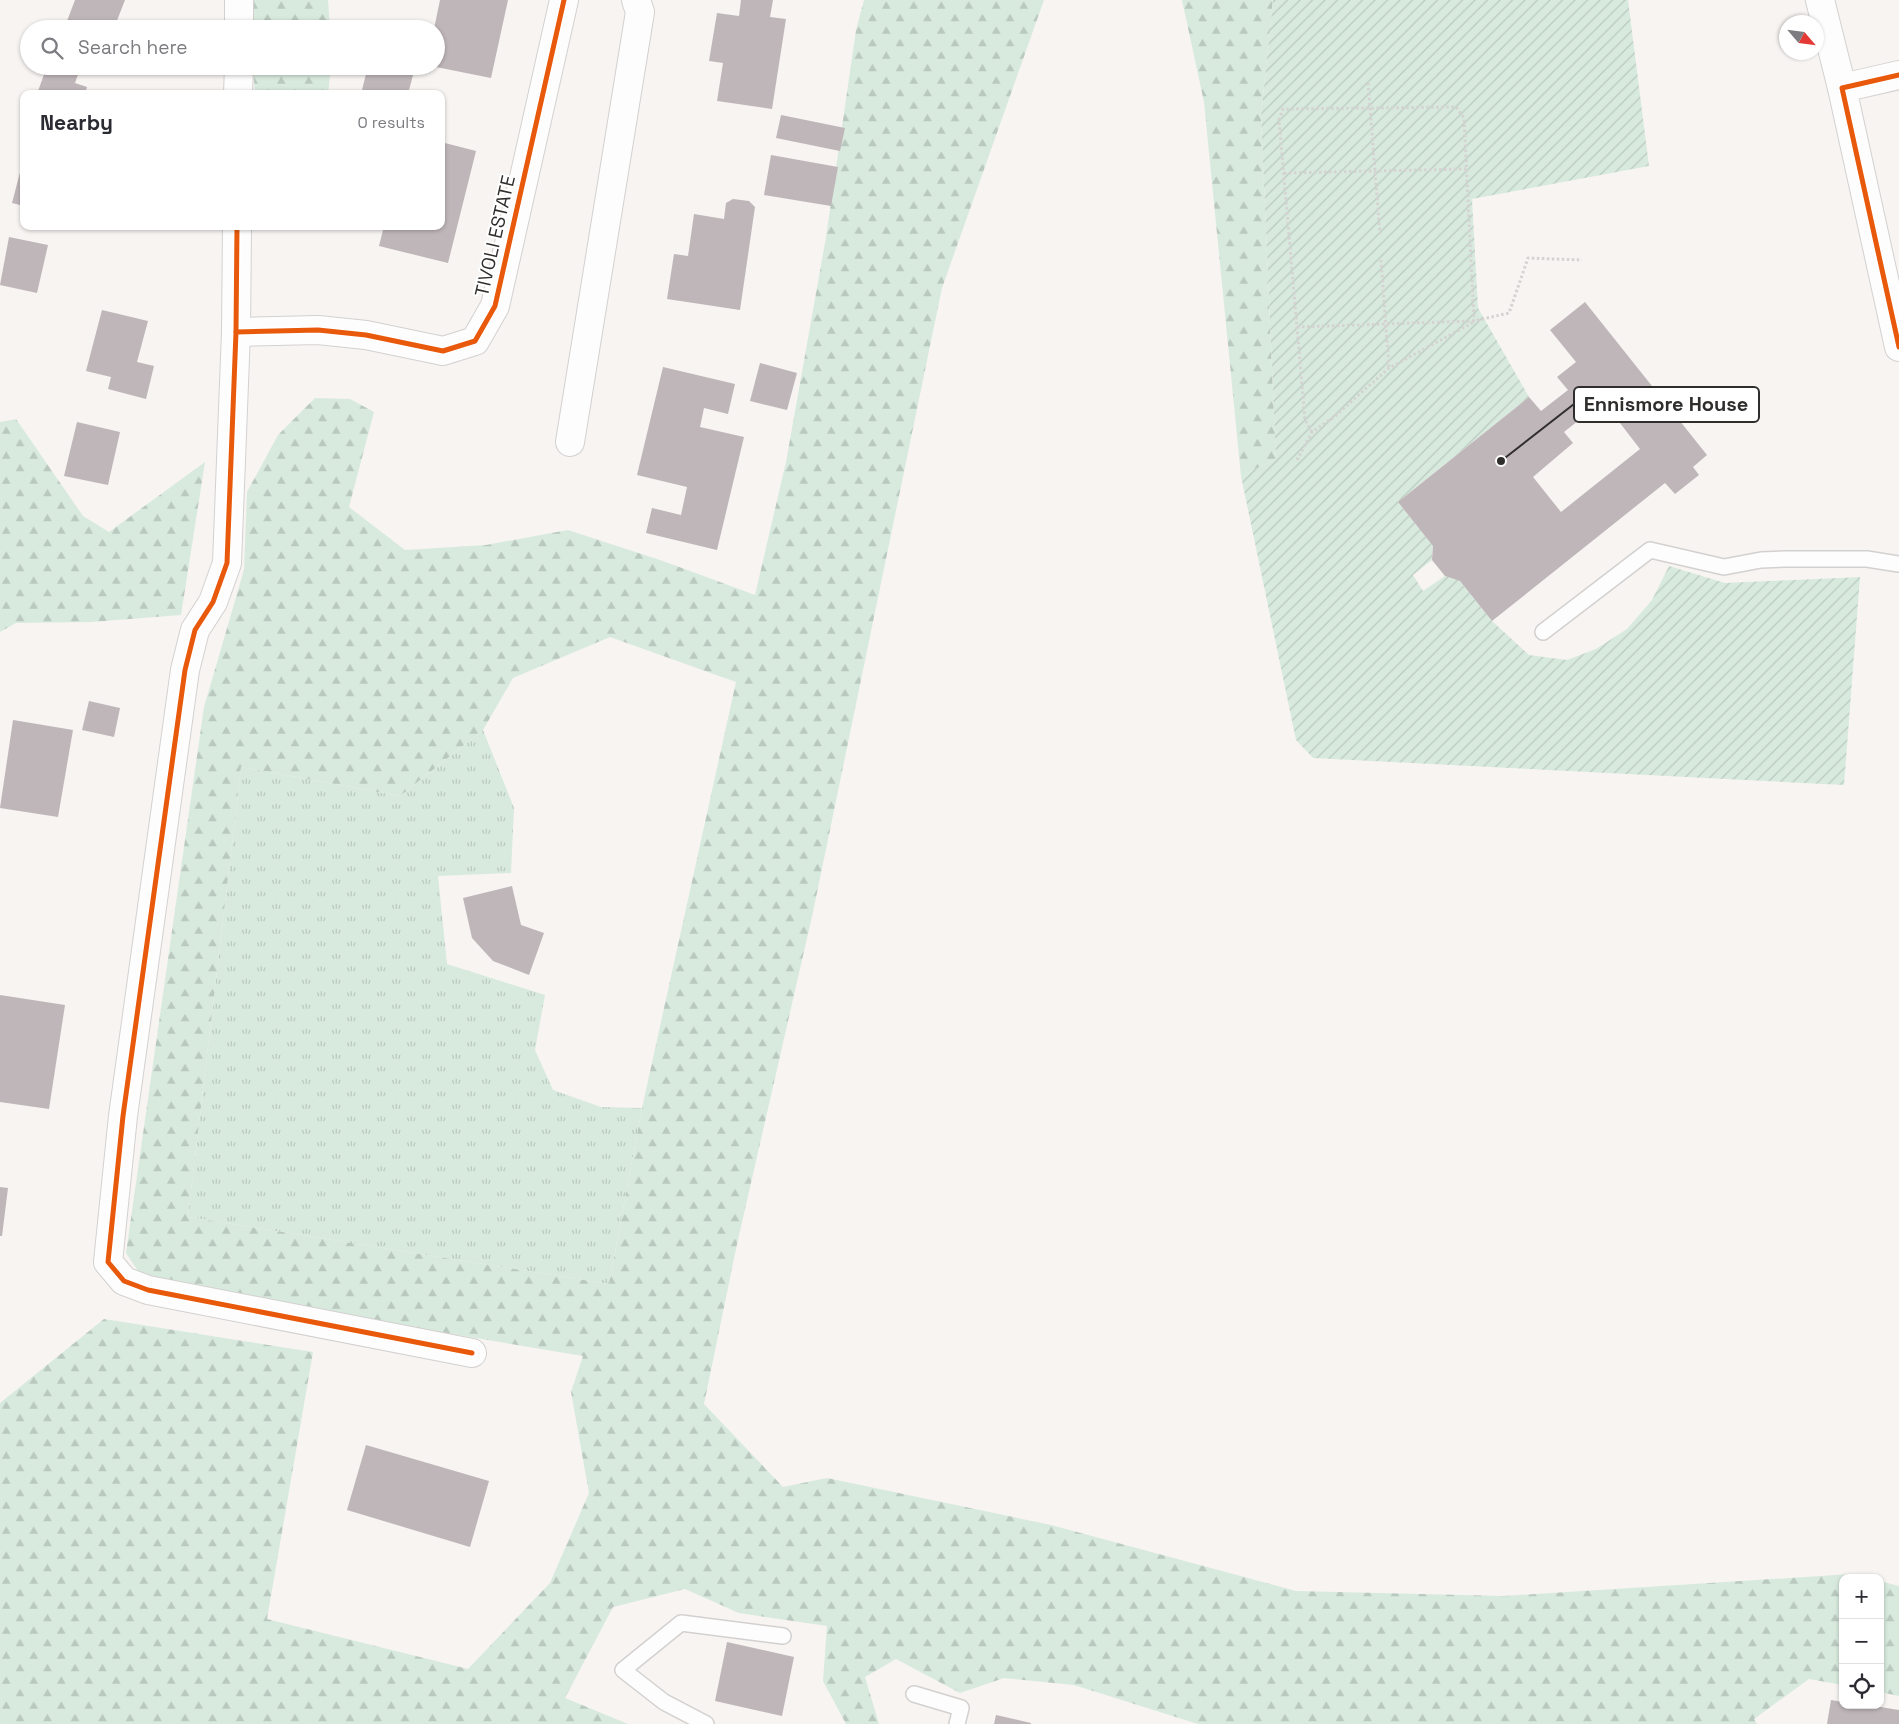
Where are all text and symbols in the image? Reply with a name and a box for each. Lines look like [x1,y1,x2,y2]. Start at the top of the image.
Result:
north arrow [1779,15,1824,60]
search box [20,20,445,75]
icon: search [38,34,66,62]
text: Search here [78,35,188,60]
text: Nearby [40,109,113,136]
text: 0 results [357,112,425,133]
street label: TIVOLI ESTATE [469,173,521,299]
callout: Ennismore House [1574,387,1759,422]
text: Ennismore House [1584,391,1748,417]
map controls [1839,1574,1884,1709]
button: + [1839,1574,1884,1619]
button: − [1839,1619,1884,1664]
button: locate [1839,1664,1884,1709]

